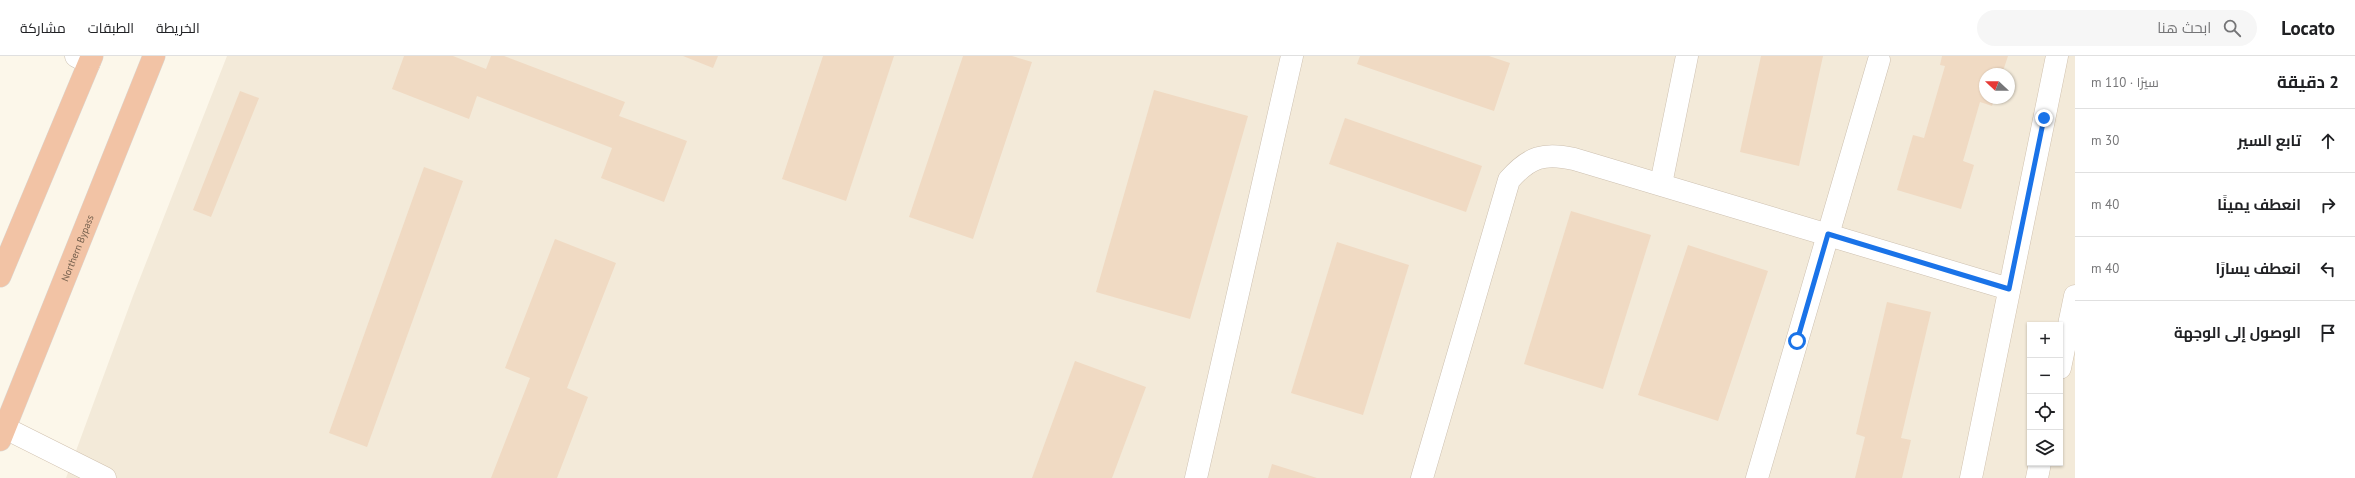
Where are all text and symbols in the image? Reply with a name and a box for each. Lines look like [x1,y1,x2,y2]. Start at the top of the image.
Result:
search box [1977,10,2257,46]
text: Locato [2281,16,2335,40]
icon: search [2221,17,2243,39]
text: ابحث هنا [2157,18,2211,37]
text: مشاركة [20,19,66,37]
text: الطبقات [88,19,134,37]
text: الخريطة [156,19,200,37]
north arrow [1979,68,2015,104]
text: 2 دقيقة [2277,71,2339,93]
text: سيرًا · 110 m [2091,74,2159,91]
route end [2035,109,2053,127]
icon: ahead [2317,130,2339,152]
text: تابع السير [2238,131,2301,150]
text: 30 m [2091,132,2119,149]
icon: right [2317,194,2339,216]
text: انعطف يمينًا [2217,195,2301,214]
text: 40 m [2091,196,2119,213]
street label: Northern Bypass [58,213,96,283]
icon: left [2317,258,2339,280]
text: انعطف يسارًا [2215,259,2301,278]
text: 40 m [2091,260,2119,277]
map controls [2027,322,2063,466]
button: + [2027,322,2063,358]
icon: arrive [2317,322,2339,344]
text: الوصول إلى الوجهة [2174,323,2301,342]
route start [1788,332,1806,350]
button: − [2027,358,2063,394]
button: locate [2027,394,2063,430]
button: layers [2027,430,2063,466]

